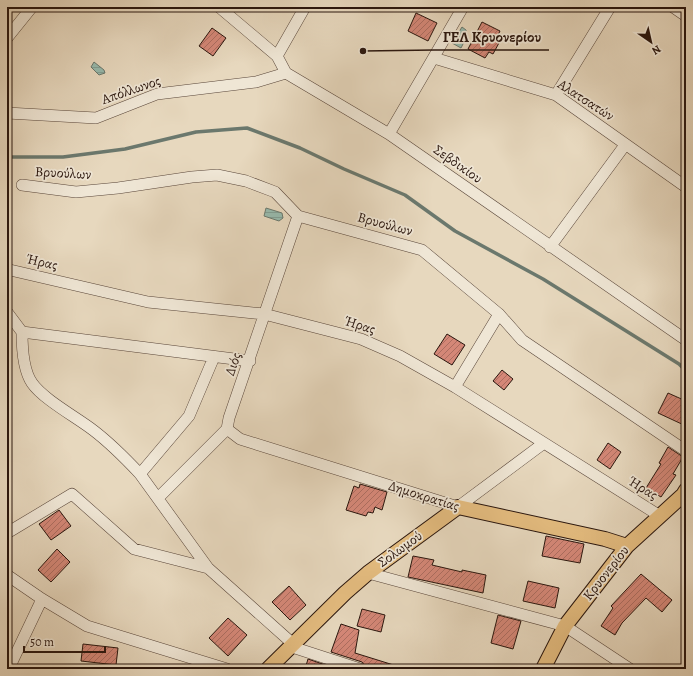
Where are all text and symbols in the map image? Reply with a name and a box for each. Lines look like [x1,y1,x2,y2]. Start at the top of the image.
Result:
north arrow [631,22,671,62]
callout: ΓΕΛ Κρυονερίου [434,23,549,50]
text: ΓΕΛ Κρυονερίου [443,27,542,47]
text: N [649,41,664,58]
street label: Απόλλωνος [98,71,163,109]
street label: Αλατσατών [553,74,618,125]
street label: Σεβδικίου [430,140,486,188]
street label: Βρυούλων [34,162,92,184]
street label: Βρυούλων [355,208,415,241]
street label: Ήρας [24,249,60,275]
street label: Ήρας [342,311,378,339]
street label: Διός [220,350,246,378]
street label: Ήρας [625,472,661,504]
street label: Δημοκρατίας [386,476,462,516]
street label: Σολωμού [374,526,426,572]
street label: Κρυονερίου [579,542,633,604]
scale bar [24,628,105,654]
text: 50 m [30,634,54,650]

